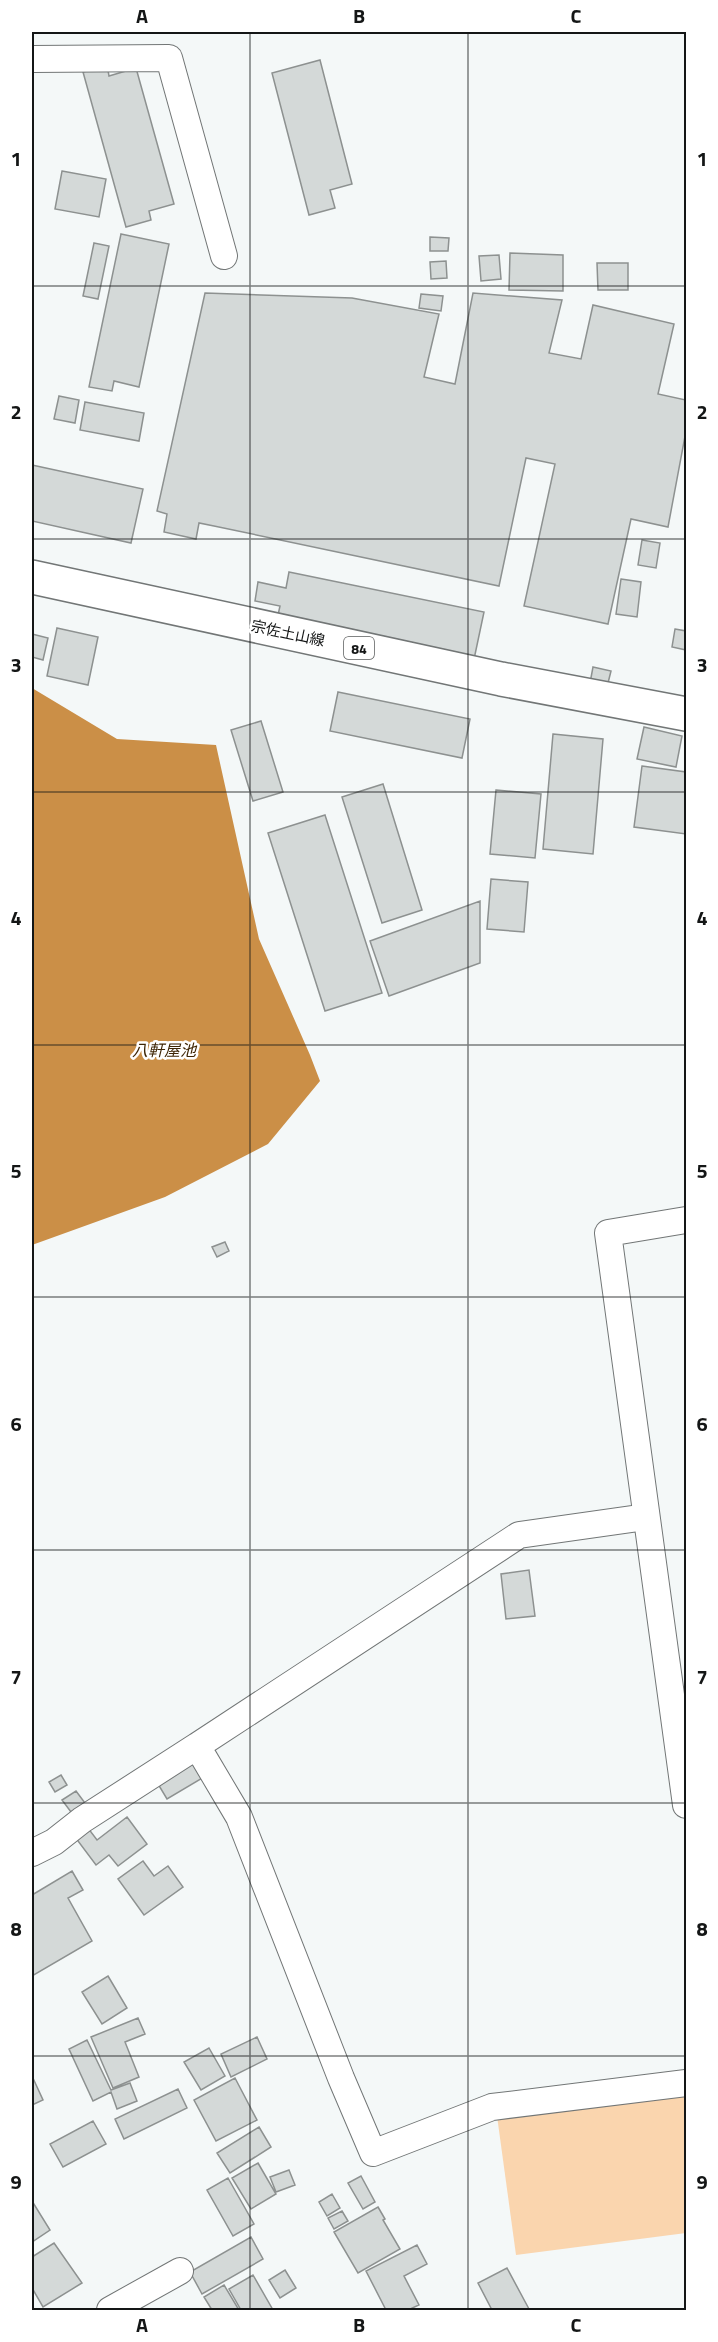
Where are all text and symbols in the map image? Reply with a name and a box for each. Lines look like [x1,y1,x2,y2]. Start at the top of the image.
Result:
text: A [136,0,148,31]
text: B [353,0,365,31]
text: C [571,0,582,31]
text: 1 [10,143,22,174]
text: 1 [696,143,708,174]
text: 2 [10,396,22,427]
text: 2 [696,396,708,427]
street label: 宗佐土山線 [249,614,327,652]
road number: 84 [344,637,374,659]
text: 3 [10,649,22,680]
text: 3 [696,649,708,680]
text: 4 [10,902,22,933]
text: 4 [696,902,708,933]
water label: 八軒屋池 [132,1038,198,1062]
text: 5 [10,1155,22,1186]
text: 5 [696,1155,708,1186]
text: 6 [10,1408,22,1439]
text: 6 [696,1408,708,1439]
text: 7 [10,1661,22,1692]
text: 7 [696,1661,708,1692]
text: 8 [10,1913,22,1944]
text: 8 [696,1913,708,1944]
text: 9 [10,2166,22,2197]
text: 9 [696,2166,708,2197]
text: A [136,2309,148,2340]
text: B [353,2309,365,2340]
text: C [571,2309,582,2340]

